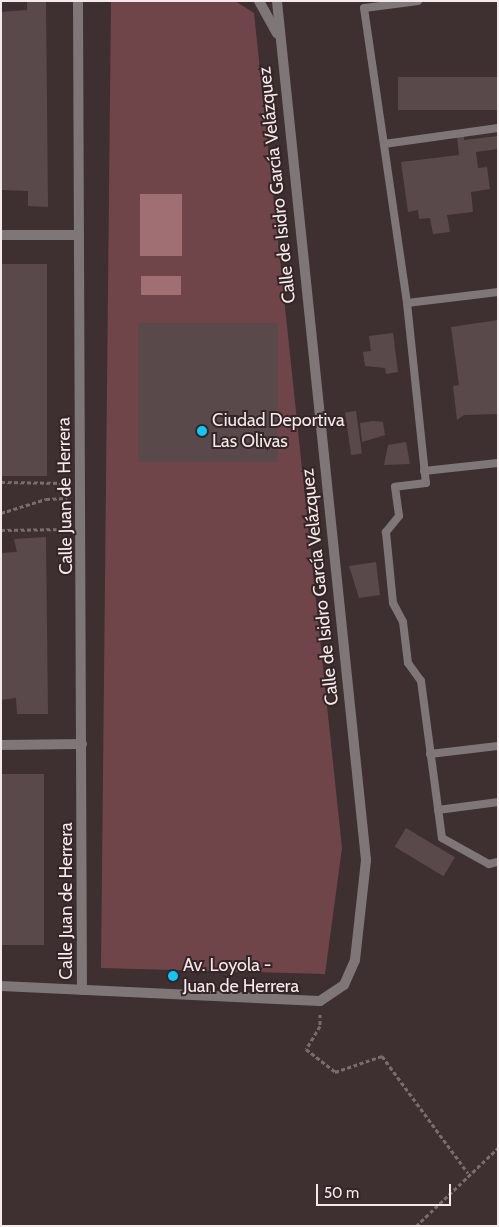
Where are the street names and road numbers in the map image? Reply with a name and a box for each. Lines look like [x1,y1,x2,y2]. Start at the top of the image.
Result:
street label: Calle de Isidro García Velázquez [254,66,300,304]
street label: Calle Juan de Herrera [53,417,77,575]
street label: Calle de Isidro García Velázquez [297,468,343,706]
street label: Calle Juan de Herrera [55,822,77,980]

